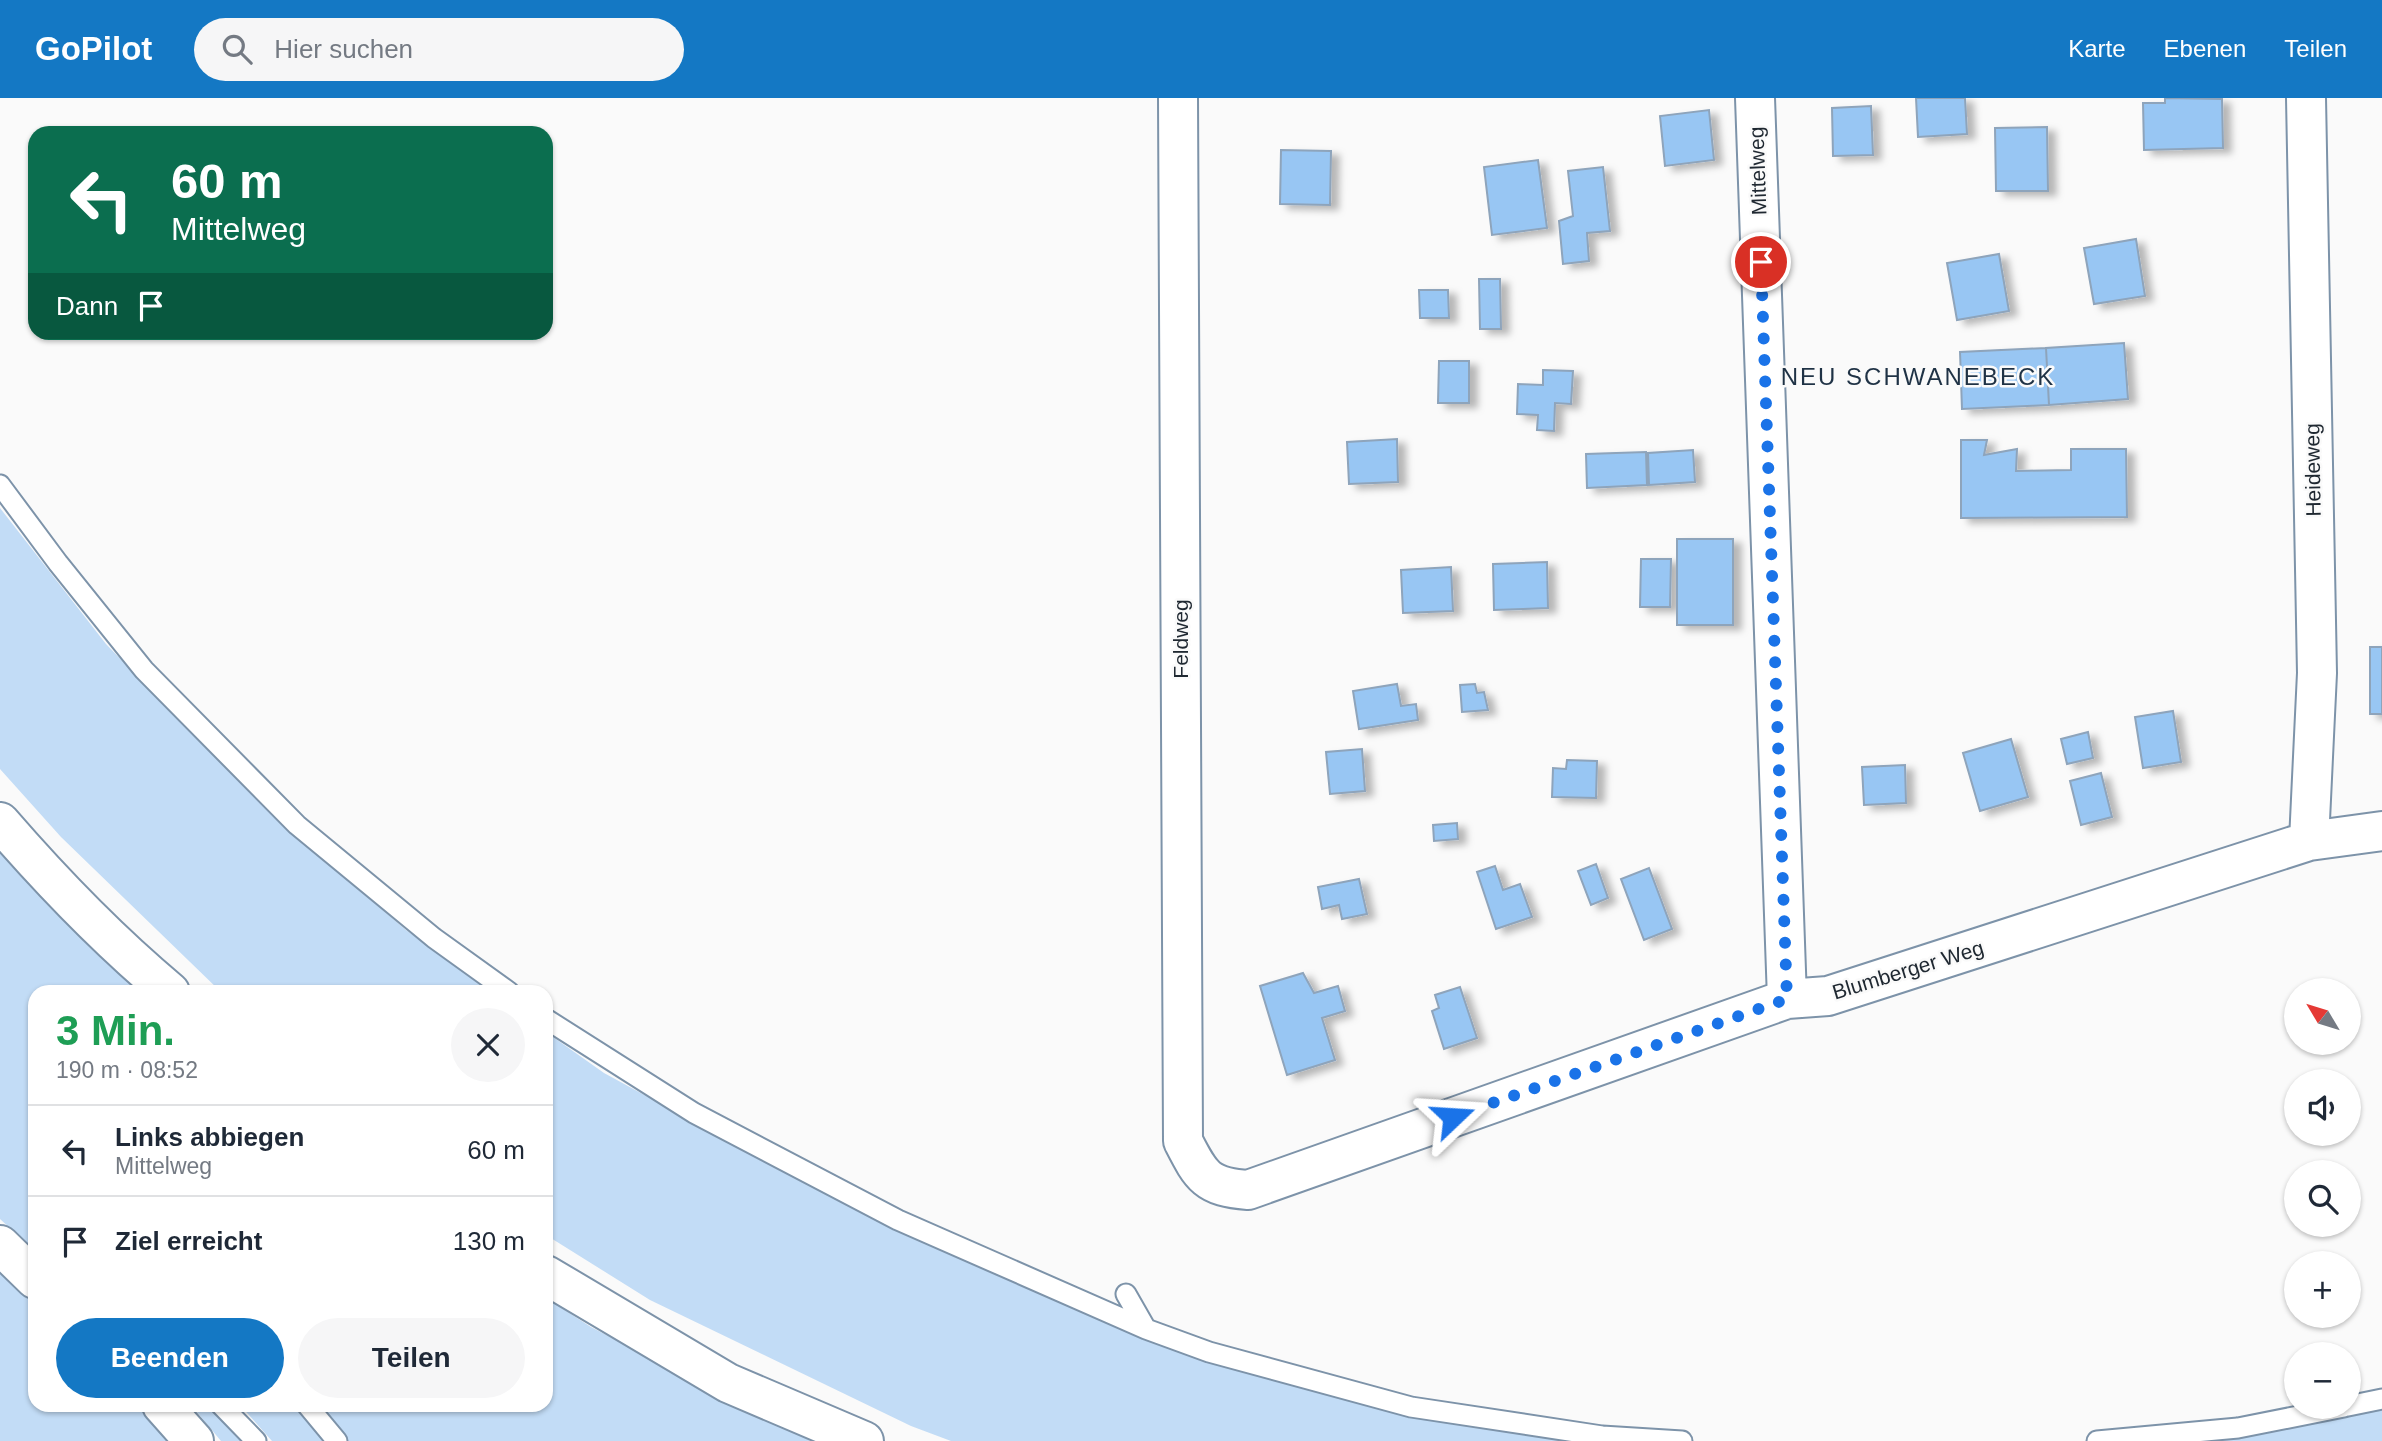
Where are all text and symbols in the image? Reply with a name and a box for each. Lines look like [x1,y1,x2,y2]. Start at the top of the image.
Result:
search box [194,18,684,81]
text: GoPilot [35,30,152,67]
icon: search [218,30,256,68]
text: Hier suchen [274,34,413,64]
text: Karte [2068,35,2126,62]
text: Ebenen [2164,35,2246,62]
text: Teilen [2284,35,2347,62]
street label: Mittelweg [1744,126,1771,216]
icon: left [56,154,147,245]
text: 60 m [171,154,283,208]
text: Mittelweg [171,211,306,247]
pin [1731,232,1791,292]
icon: arrive [1742,243,1780,281]
icon: arrive [132,287,170,325]
text: Dann [56,291,118,321]
district label: NEU SCHWANEBECK [1781,363,2055,390]
street label: Heideweg [2300,423,2325,517]
street label: Feldweg [1169,599,1192,679]
street label: Blumberger Weg [1829,936,1986,1003]
north arrow [2284,978,2361,1055]
map controls [2284,978,2361,1419]
text: 3 Min. [56,1007,175,1054]
button: close [451,1008,525,1082]
text: 190 m · 08:52 [56,1057,198,1083]
button: sound [2284,1069,2361,1146]
position arrow [1416,1080,1490,1154]
text: Links abbiegen [115,1122,304,1152]
icon: left [56,1132,94,1170]
text: 60 m [467,1135,525,1165]
text: Mittelweg [115,1153,212,1179]
button: search [2284,1160,2361,1237]
icon: arrive [56,1223,94,1261]
text: Ziel erreicht [115,1226,262,1256]
text: 130 m [453,1226,525,1256]
button: + [2284,1251,2361,1328]
button: Beenden [56,1318,284,1398]
button: Teilen [298,1318,525,1398]
button: − [2284,1342,2361,1419]

